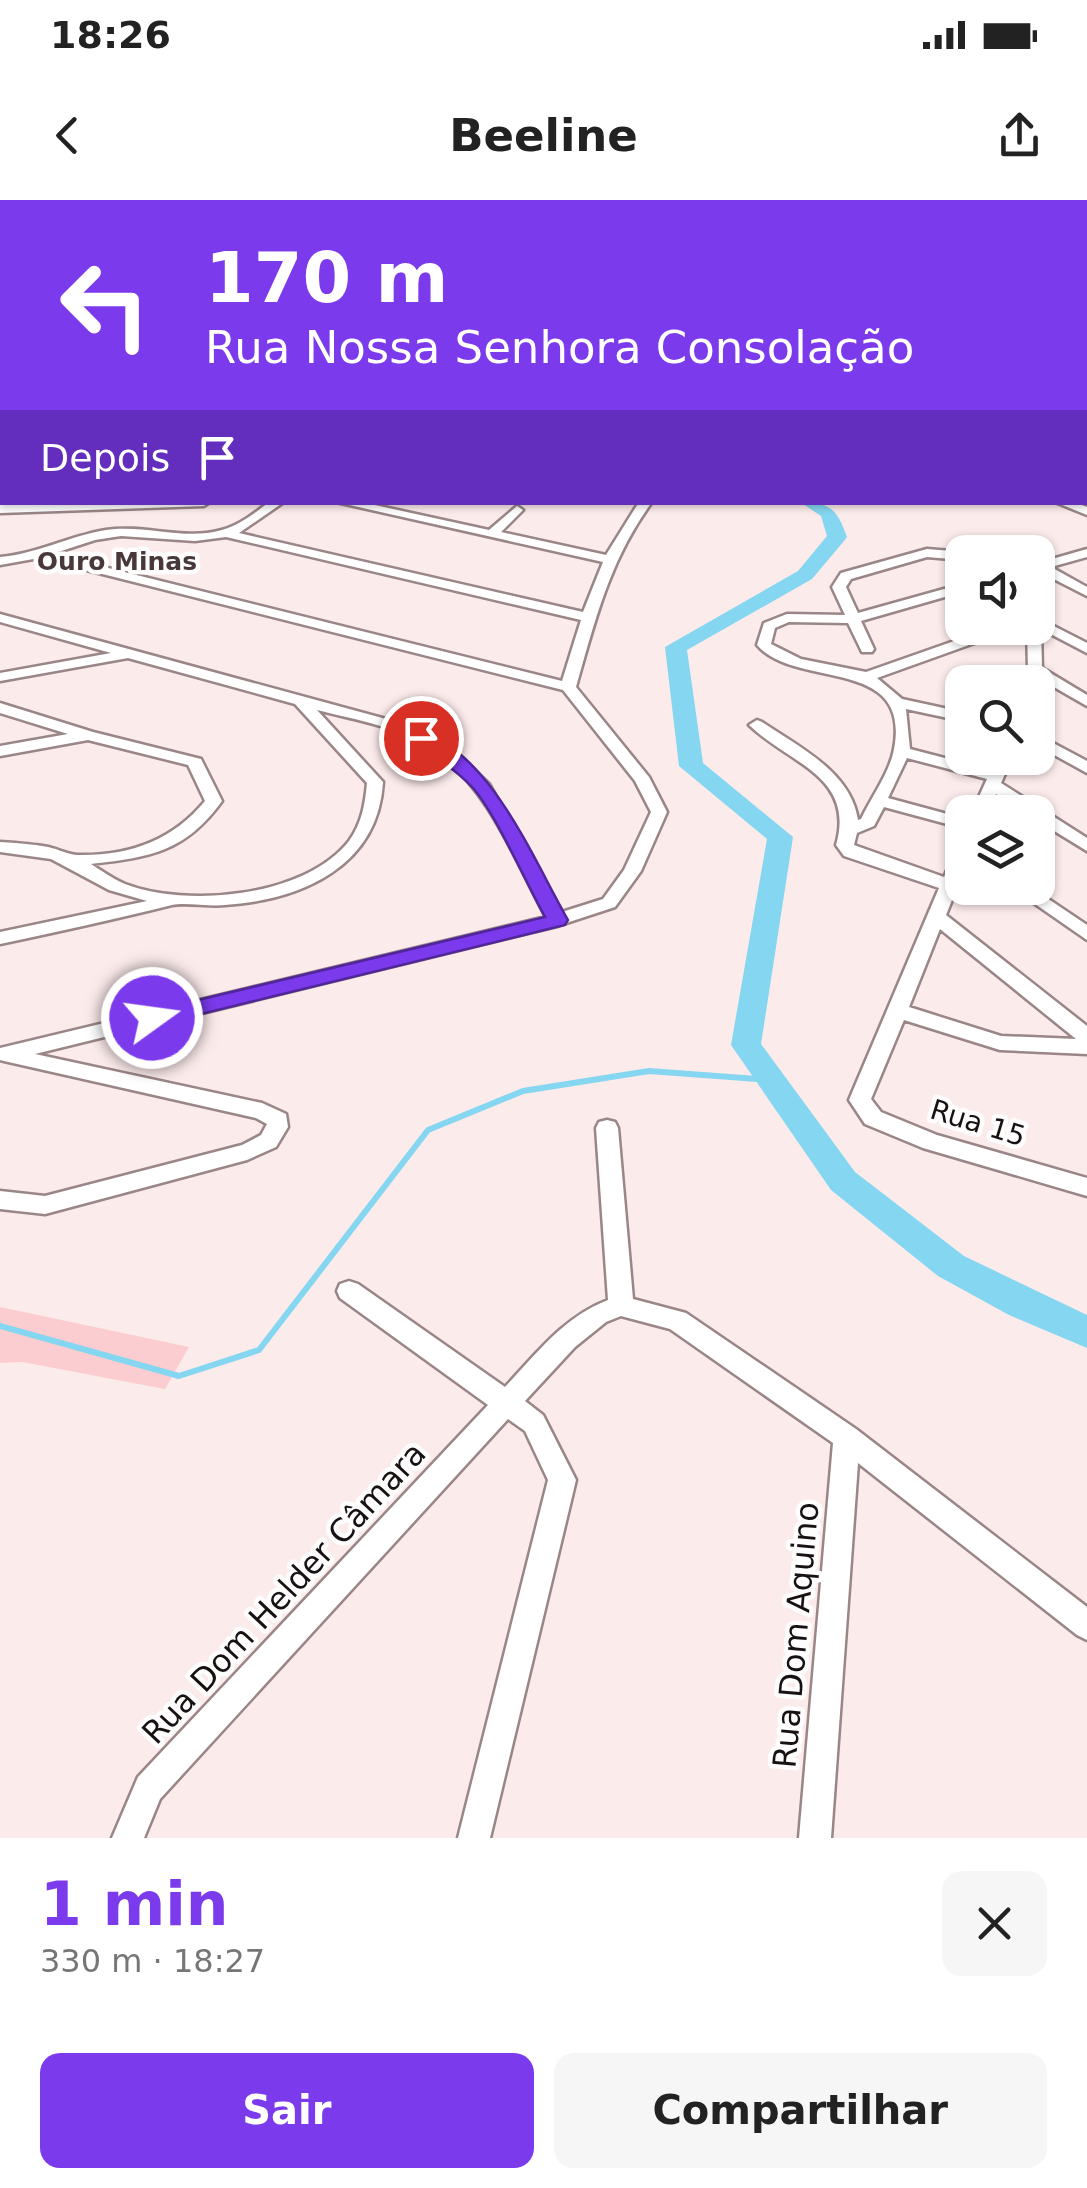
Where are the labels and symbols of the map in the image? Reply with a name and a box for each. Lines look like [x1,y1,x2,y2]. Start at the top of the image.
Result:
district label: Ouro Minas [37,547,197,576]
pin [379,696,464,781]
position arrow [100,966,204,1070]
street label: Rua 15 [926,1093,1030,1153]
street label: Rua Dom Helder Câmara [134,1435,434,1751]
street label: Rua Dom Aquino [765,1500,827,1770]

